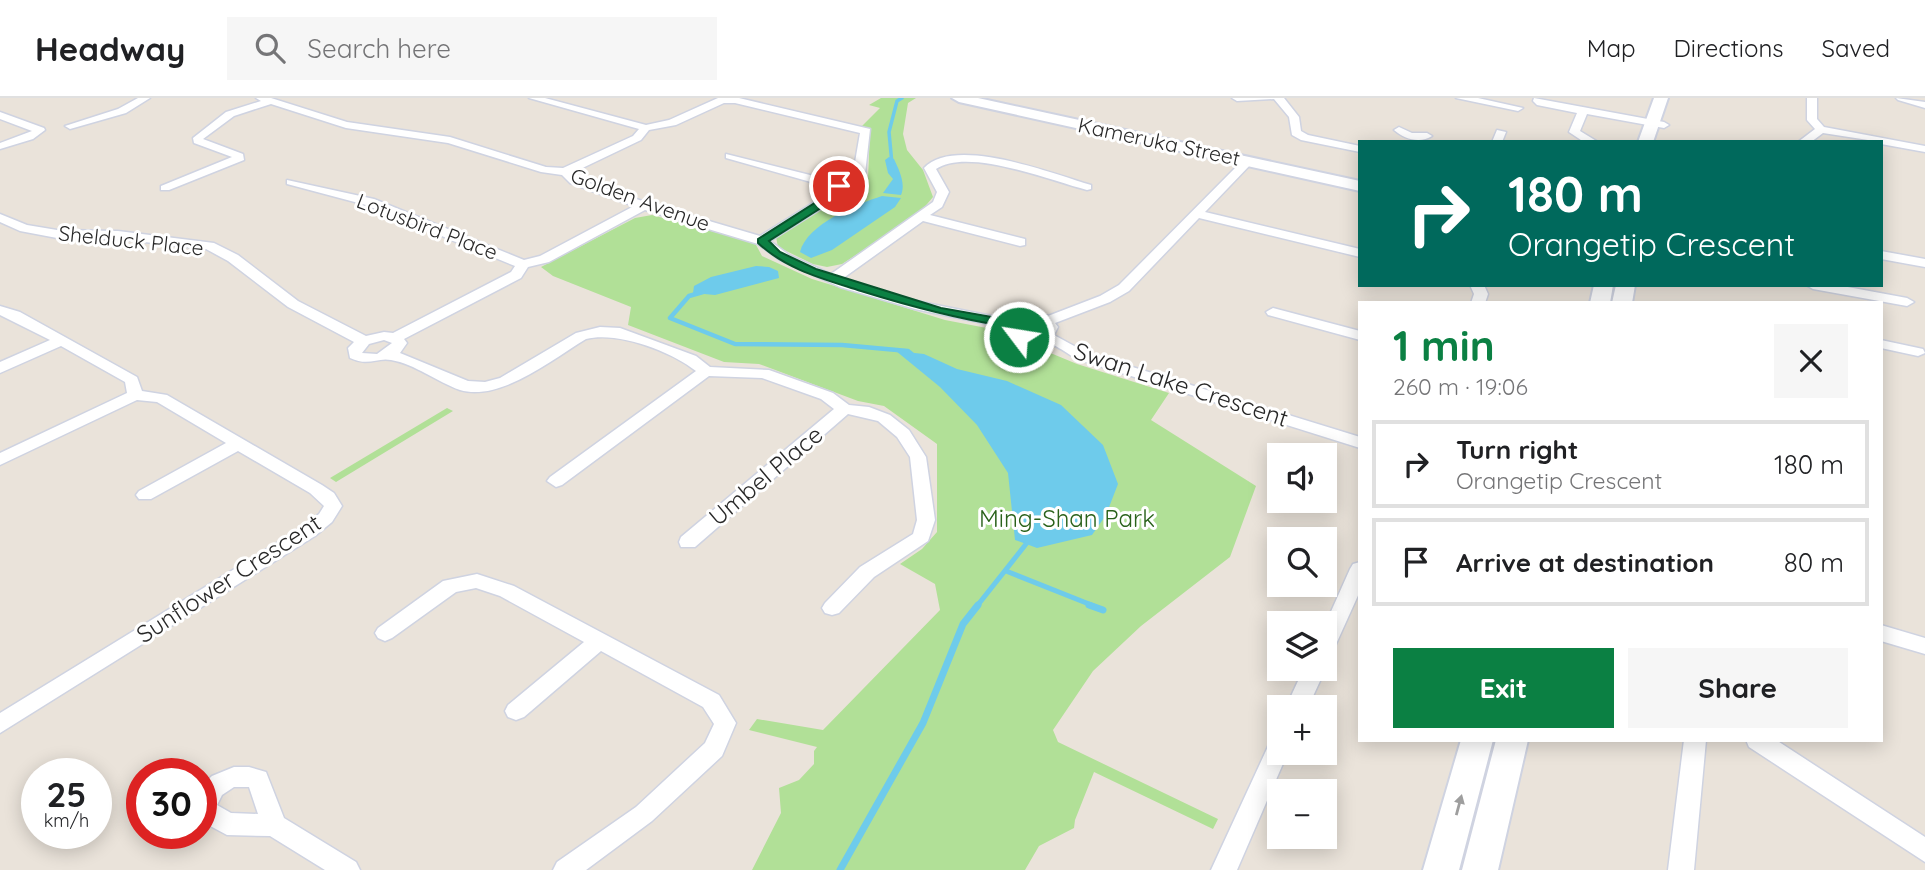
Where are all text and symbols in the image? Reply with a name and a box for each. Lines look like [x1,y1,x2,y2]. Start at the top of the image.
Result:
search box [227,17,717,80]
text: Headway [35,28,185,69]
icon: search [251,29,289,67]
text: Search here [307,32,451,65]
text: Map [1587,33,1636,63]
text: Directions [1674,33,1784,63]
text: Saved [1822,33,1890,63]
street label: Kameruka Street [1076,111,1243,171]
pin [809,156,869,216]
street label: Golden Avenue [567,162,713,236]
text: 180 m [1508,163,1643,224]
icon: arrive [820,167,858,205]
icon: right [1393,168,1484,259]
street label: Lotusbird Place [353,187,502,265]
street label: Shelduck Place [57,219,205,261]
text: Orangetip Crescent [1508,224,1795,264]
position arrow [982,300,1056,374]
text: 1 min [1393,319,1495,372]
button: close [1774,324,1848,398]
street label: Swan Lake Crescent [1070,335,1292,433]
text: 260 m · 19:06 [1393,372,1528,401]
street label: Umbel Place [702,419,828,532]
text: Turn right [1456,433,1578,466]
map controls [1267,443,1337,849]
button: sound [1267,443,1337,513]
icon: right [1397,445,1435,483]
text: 180 m [1774,448,1844,481]
text: Orangetip Crescent [1456,466,1662,495]
park label: Ming-Shan Park [979,503,1155,533]
street label: Sunflower Crescent [130,507,326,649]
button: search [1267,527,1337,597]
icon: arrive [1397,543,1435,581]
text: Arrive at destination [1456,546,1714,579]
text: 80 m [1784,546,1844,579]
button: layers [1267,611,1337,681]
button: Exit [1393,648,1614,728]
button: Share [1628,648,1848,728]
button: + [1267,695,1337,765]
speed limit sign: 30 [126,758,217,849]
text: 25 [46,772,87,816]
button: − [1267,779,1337,849]
one-way arrow [1454,794,1465,816]
text: km/h [44,809,89,832]

